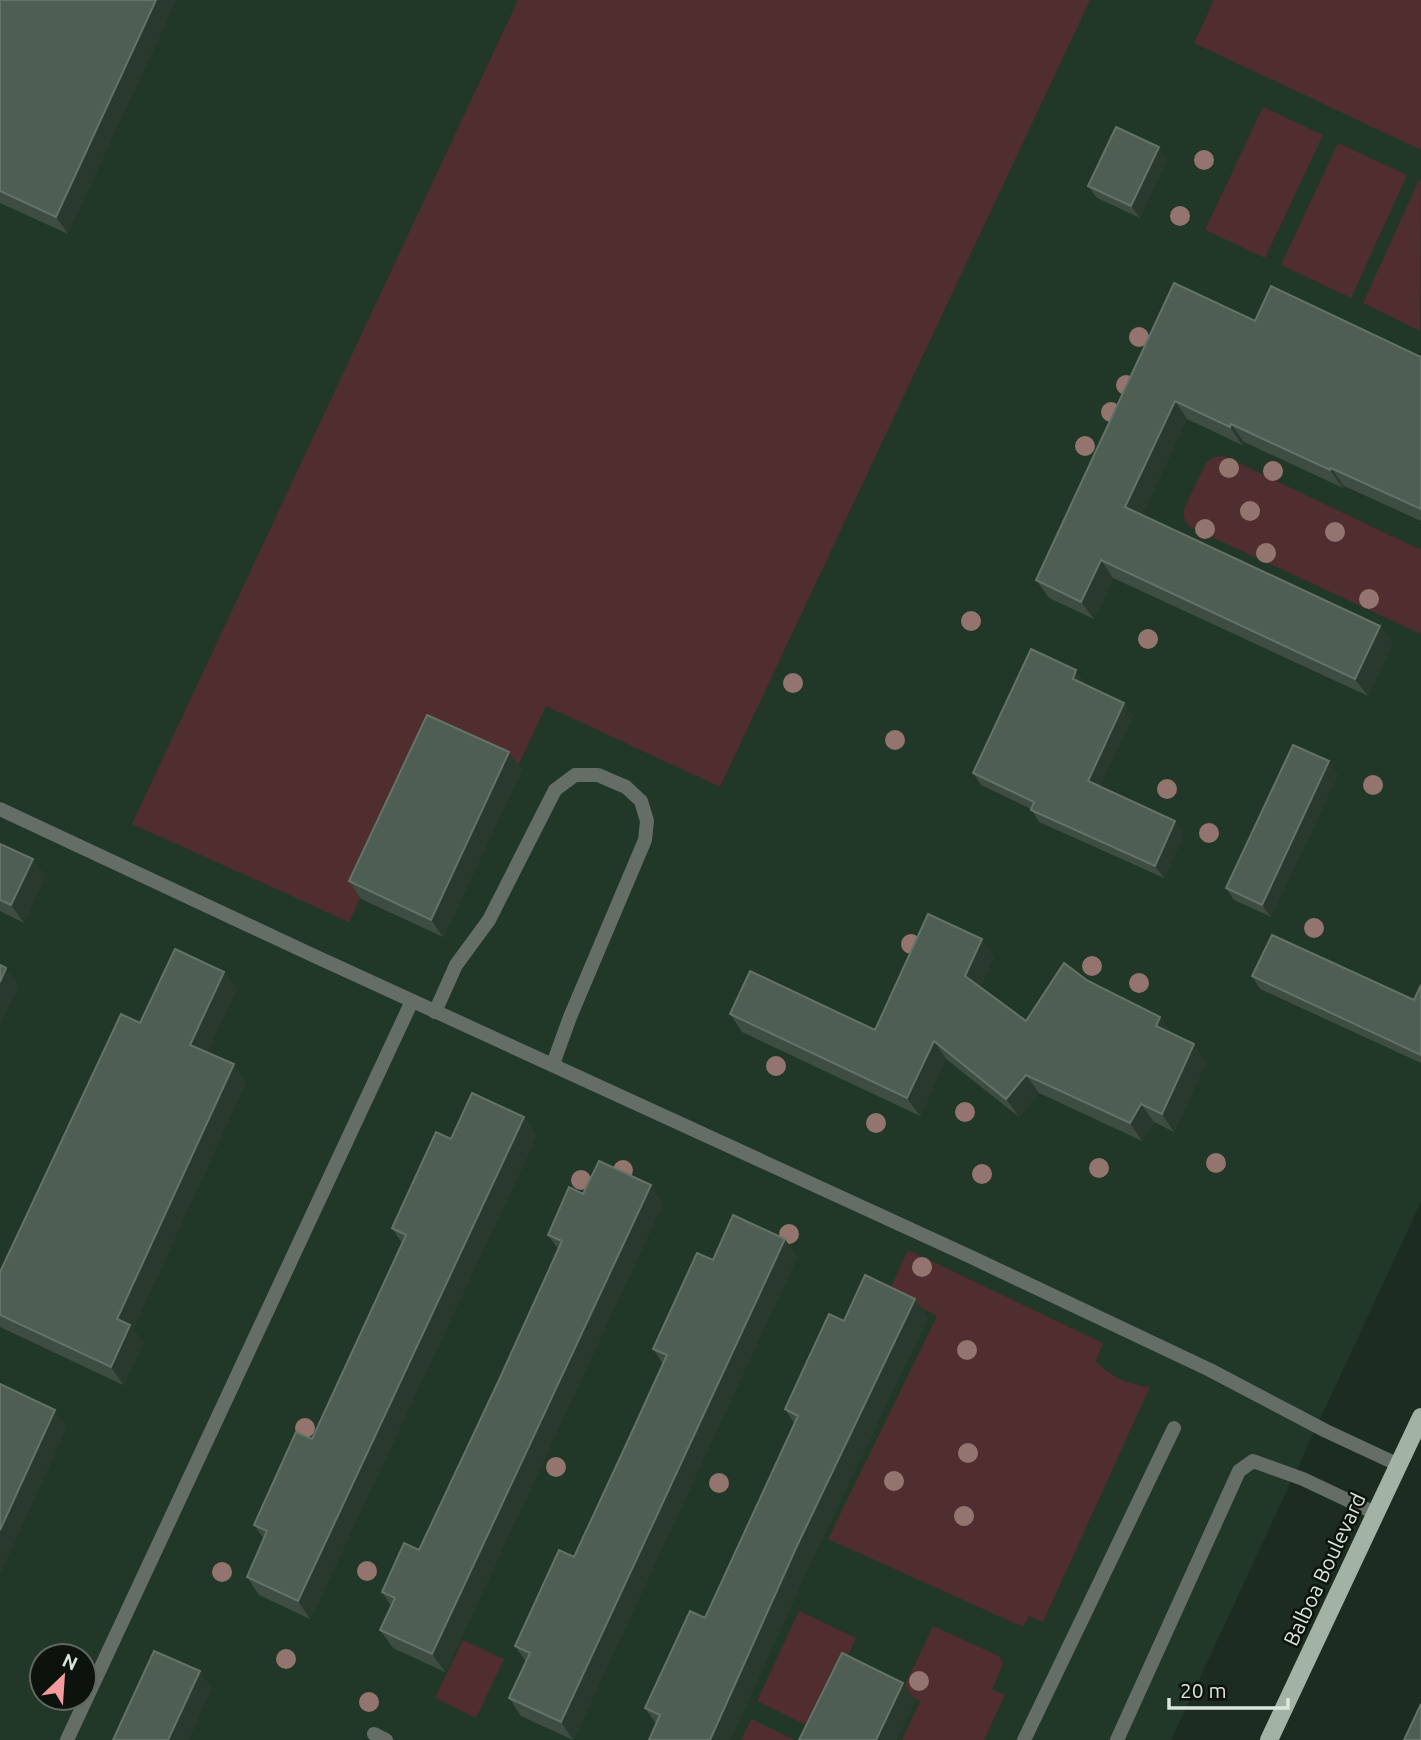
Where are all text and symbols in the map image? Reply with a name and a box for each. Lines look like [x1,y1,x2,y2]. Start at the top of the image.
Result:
street label: Balboa Boulevard [1278,1489,1370,1649]
north arrow [28,1642,98,1712]
text: N [59,1649,81,1675]
scale bar [1169,1666,1288,1710]
text: 20 m [1180,1678,1227,1702]

